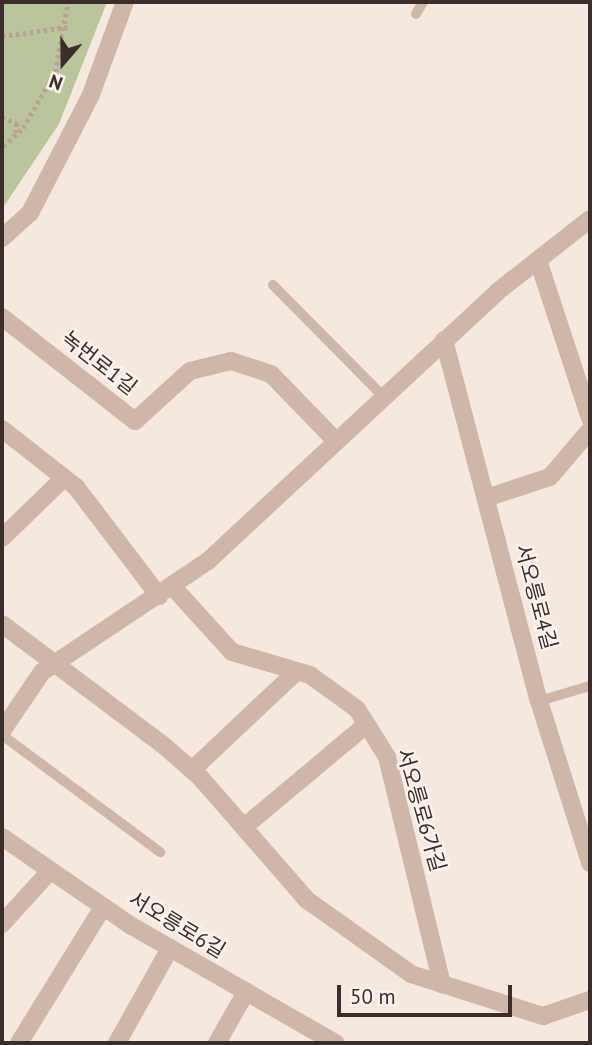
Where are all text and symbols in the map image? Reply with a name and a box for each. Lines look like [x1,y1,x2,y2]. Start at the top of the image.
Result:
north arrow [28,28,98,98]
text: N [46,69,66,96]
street label: 녹번로1길 [56,326,142,400]
street label: 서오릉로4길 [510,542,562,652]
street label: 서오릉로6가길 [391,745,451,875]
street label: 서오릉로6길 [124,886,230,964]
scale bar [340,972,515,1016]
text: 50 m [350,983,396,1010]

